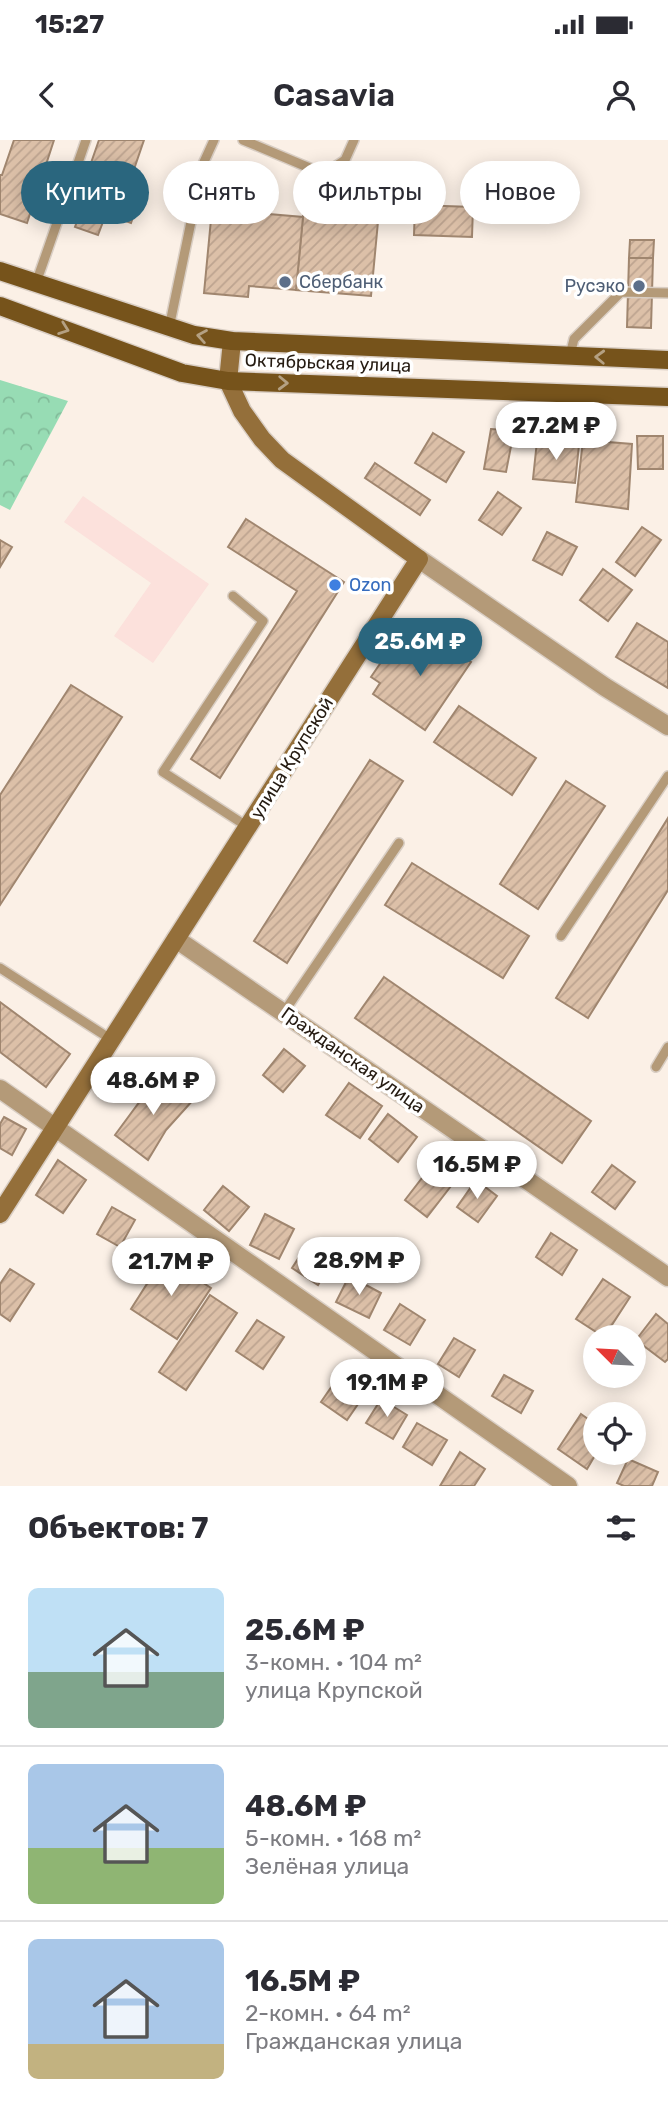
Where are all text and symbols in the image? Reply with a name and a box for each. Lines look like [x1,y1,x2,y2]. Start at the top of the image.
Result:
text: 15:27 [35,9,104,40]
icon: back [28,76,66,114]
text: Casavia [273,76,395,114]
icon: person [602,76,640,114]
chip: Купить [21,161,149,224]
chip: Снять [163,161,279,224]
chip: Фильтры [293,161,446,224]
chip: Новое [460,161,580,224]
place label: Сбербанк [299,271,384,293]
marker: Сбербанк [277,274,293,290]
place label: Русэко [564,275,625,297]
marker: Русэко [631,278,647,294]
one-way arrow [58,321,70,335]
one-way arrow [196,329,208,344]
street label: Октябрьская улица [244,349,412,377]
one-way arrow [594,349,605,364]
one-way arrow [278,375,289,391]
pin: 27.2M ₽ [491,402,621,462]
text: 27.2M ₽ [512,411,600,439]
place label: Ozon [349,574,391,596]
marker: Ozon [327,577,343,593]
pin: 25.6M ₽ [355,618,485,678]
text: 25.6M ₽ [374,627,466,655]
street label: улица Крупской [246,693,338,823]
street label: Гражданская улица [277,1002,429,1118]
pin: 48.6M ₽ [88,1058,218,1117]
text: 48.6M ₽ [106,1066,200,1094]
pin: 16.5M ₽ [412,1142,542,1201]
text: 16.5M ₽ [433,1150,521,1178]
pin: 21.7M ₽ [106,1238,236,1298]
pin: 28.9M ₽ [294,1238,424,1297]
text: 28.9M ₽ [313,1246,405,1274]
text: 21.7M ₽ [128,1247,214,1275]
north arrow [583,1325,646,1388]
map controls [583,1325,646,1465]
pin: 19.1M ₽ [322,1360,452,1419]
text: 19.1M ₽ [346,1368,428,1396]
button: locate [583,1402,646,1465]
icon: filters [602,1509,640,1547]
text: Объектов: 7 [28,1510,209,1546]
text: 25.6M ₽ [245,1612,365,1648]
icon: home [84,1616,168,1700]
text: 3-комн. · 104 m² [245,1648,422,1676]
text: улица Крупской [245,1676,423,1704]
text: 48.6M ₽ [245,1788,366,1824]
icon: home [84,1792,168,1876]
text: 5-комн. · 168 m² [245,1824,421,1852]
text: Зелёная улица [245,1852,409,1880]
text: 16.5M ₽ [245,1963,360,1999]
icon: home [84,1967,168,2051]
text: 2-комн. · 64 m² [245,1999,411,2027]
text: Гражданская улица [245,2027,462,2055]

